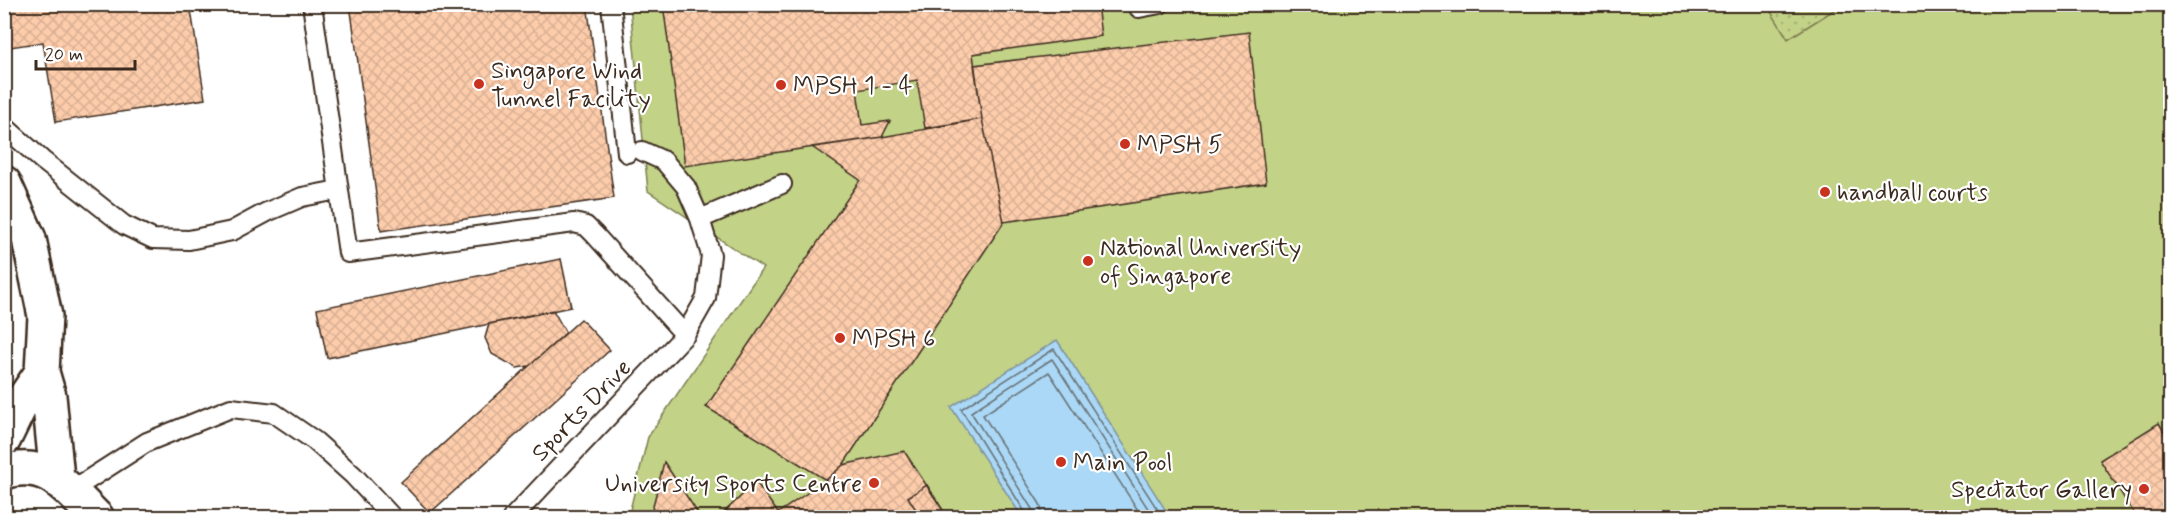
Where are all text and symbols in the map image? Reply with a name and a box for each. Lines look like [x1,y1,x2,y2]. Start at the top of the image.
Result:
scale bar [36,33,135,71]
text: 20 m [45,43,83,67]
place label: Singapore Wind Tunnel Facility [491,56,651,115]
place label: MPSH 1 - 4 [793,71,913,102]
marker: Singapore Wind Tunnel Facility [472,77,486,91]
marker: MPSH 1 - 4 [774,78,788,92]
place label: MPSH 5 [1137,130,1223,161]
marker: MPSH 5 [1118,137,1132,151]
place label: handball courts [1837,178,1988,209]
marker: handball courts [1818,185,1832,199]
place label: National University of Singapore [1100,233,1301,292]
marker: National University of Singapore [1081,254,1095,268]
place label: MPSH 6 [852,324,935,355]
marker: MPSH 6 [833,331,847,345]
street label: Sports Drive [525,353,639,469]
place label: Main Pool [1073,448,1173,479]
marker: Main Pool [1054,455,1068,469]
place label: University Sports Centre [605,469,862,500]
place label: Spectator Gallery [1951,475,2132,506]
marker: University Sports Centre [867,476,881,490]
marker: Spectator Gallery [2137,482,2151,496]

